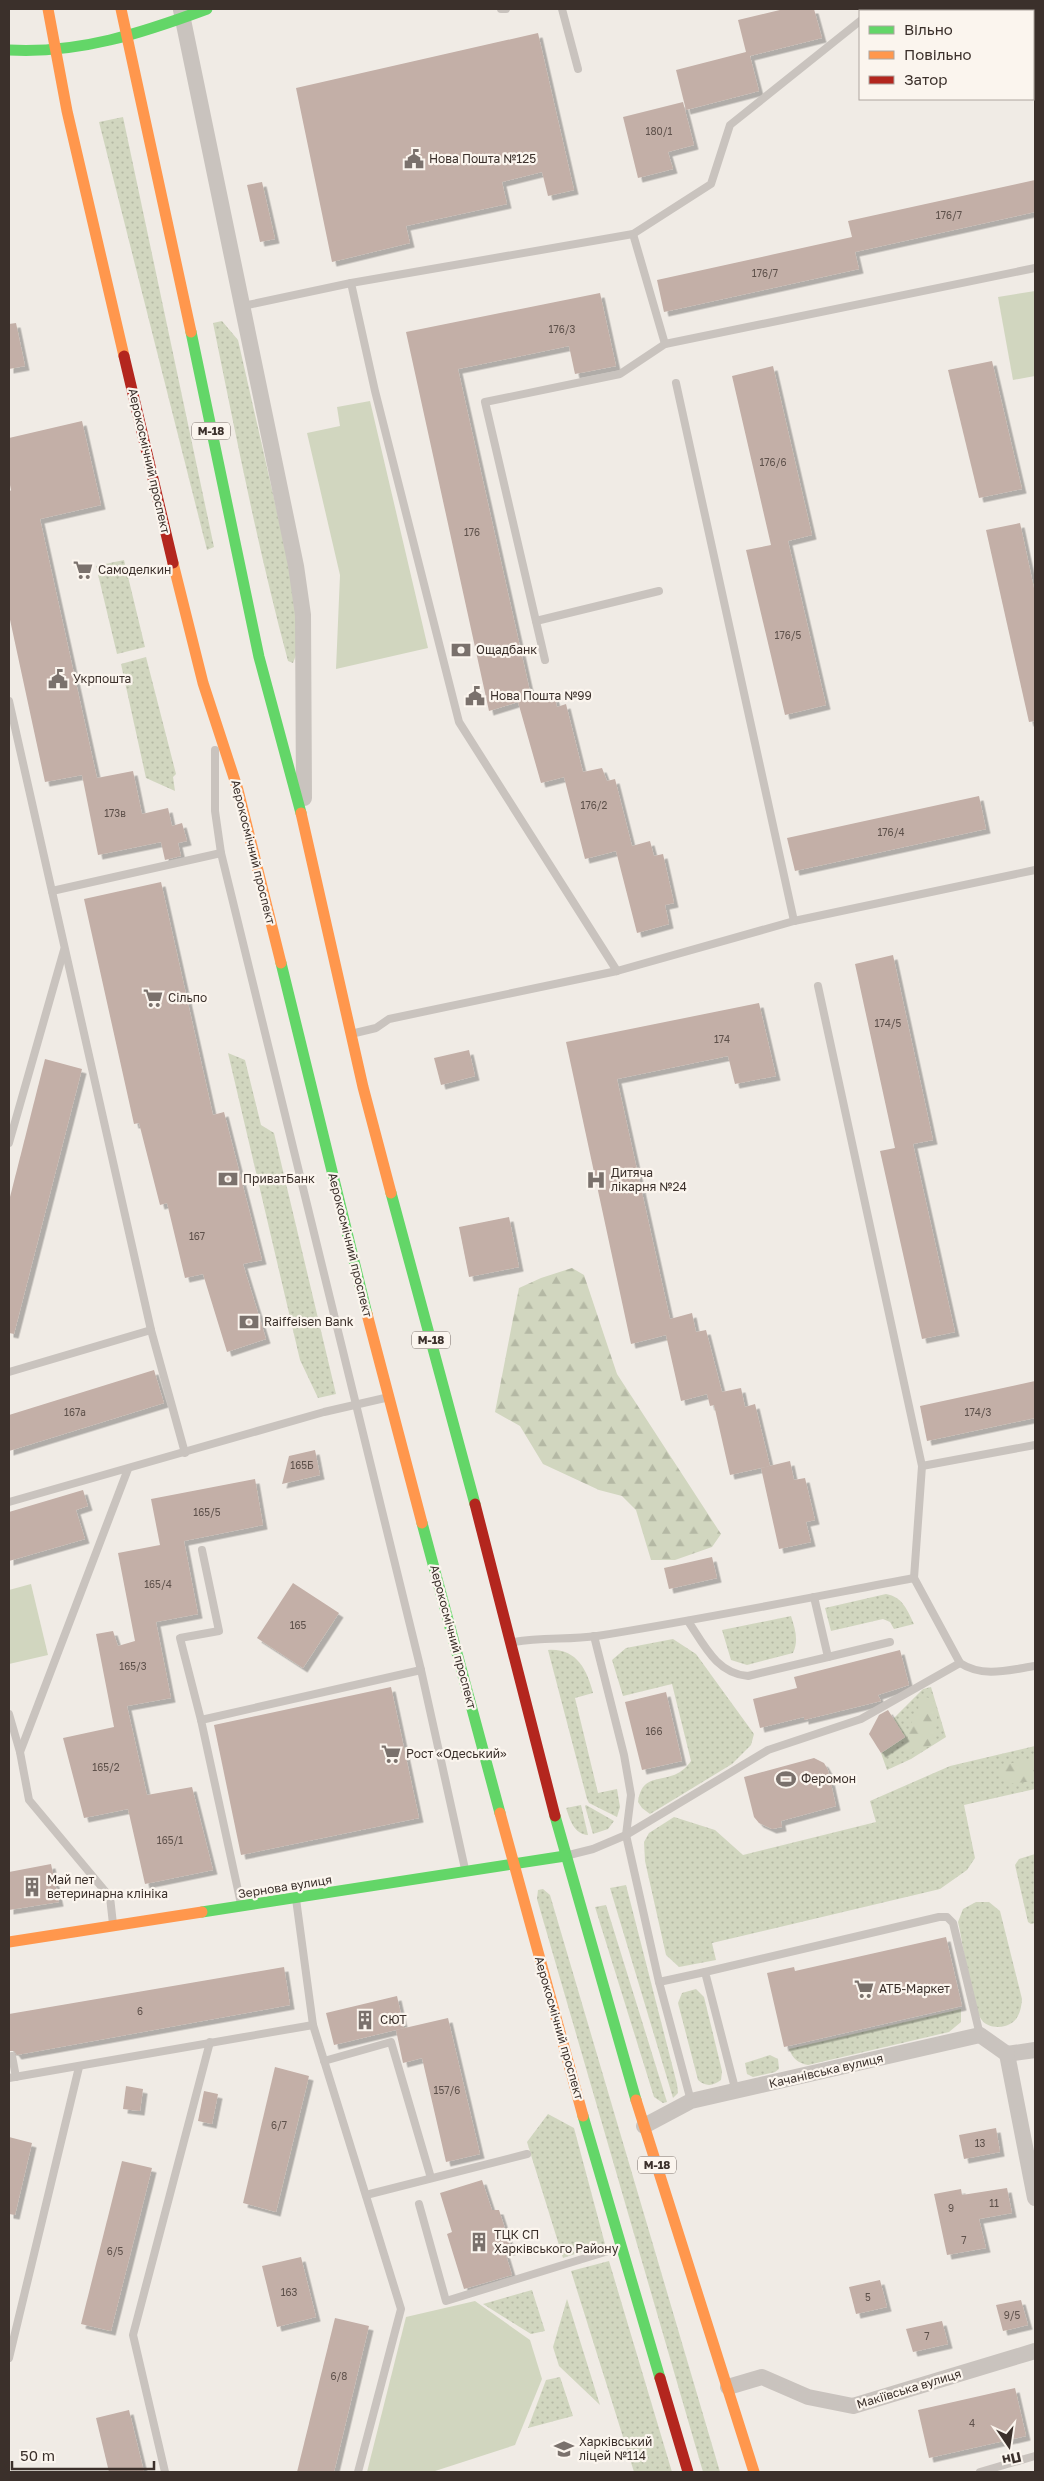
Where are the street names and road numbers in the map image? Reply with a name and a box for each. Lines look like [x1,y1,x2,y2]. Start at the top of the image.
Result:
street label: Аерокосмічний проспект [125,387,174,535]
road number: М-18 [192,422,230,440]
street label: Аерокосмічний проспект [228,778,279,926]
street label: Аерокосмічний проспект [325,1171,376,1319]
road number: М-18 [412,1332,450,1348]
street label: Аерокосмічний проспект [427,1563,480,1711]
street label: Зернова вулиця [237,1872,333,1901]
street label: Аерокосмічний проспект [532,1954,587,2101]
street label: Качанівська вулиця [767,2050,885,2091]
road number: М-18 [638,2156,676,2174]
street label: Макіївська вулиця [855,2365,963,2412]

